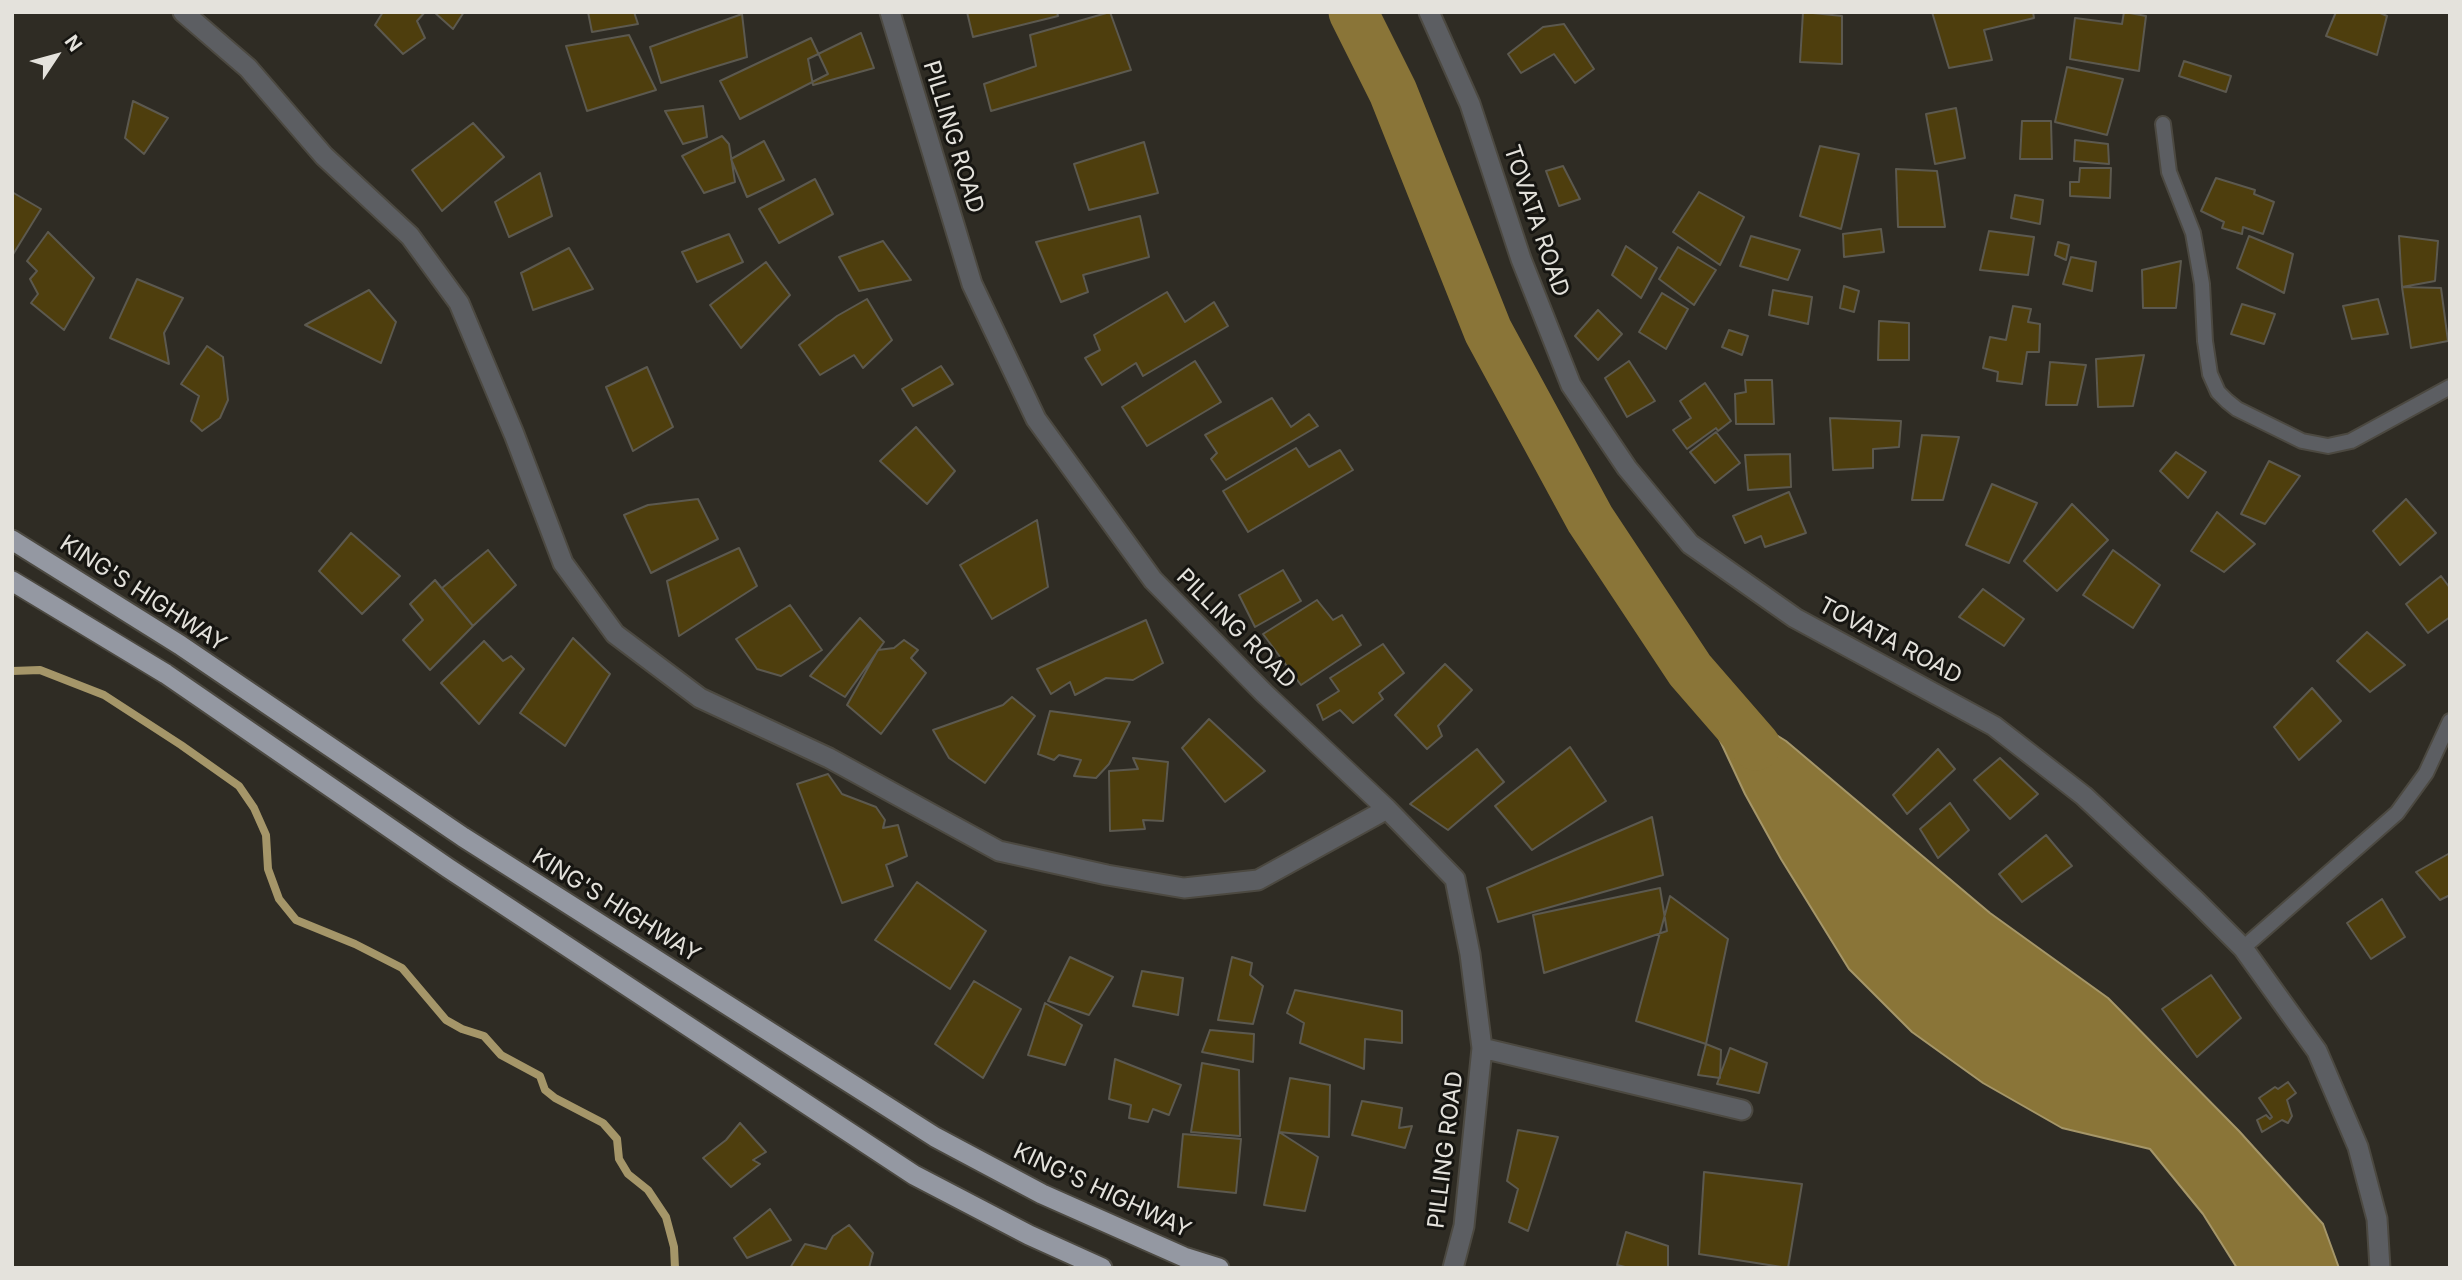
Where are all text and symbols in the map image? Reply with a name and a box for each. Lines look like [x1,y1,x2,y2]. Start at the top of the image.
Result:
north arrow [21,21,91,91]
text: N [60,31,87,56]
street label: PILLING ROAD [917,57,989,217]
street label: TOVATA ROAD [1497,142,1575,300]
street label: KING'S HIGHWAY [55,530,231,658]
street label: PILLING ROAD [1170,563,1302,695]
street label: TOVATA ROAD [1814,592,1966,690]
street label: KING'S HIGHWAY [527,843,705,969]
street label: PILLING ROAD [1423,1070,1469,1230]
street label: KING'S HIGHWAY [1009,1138,1195,1244]

